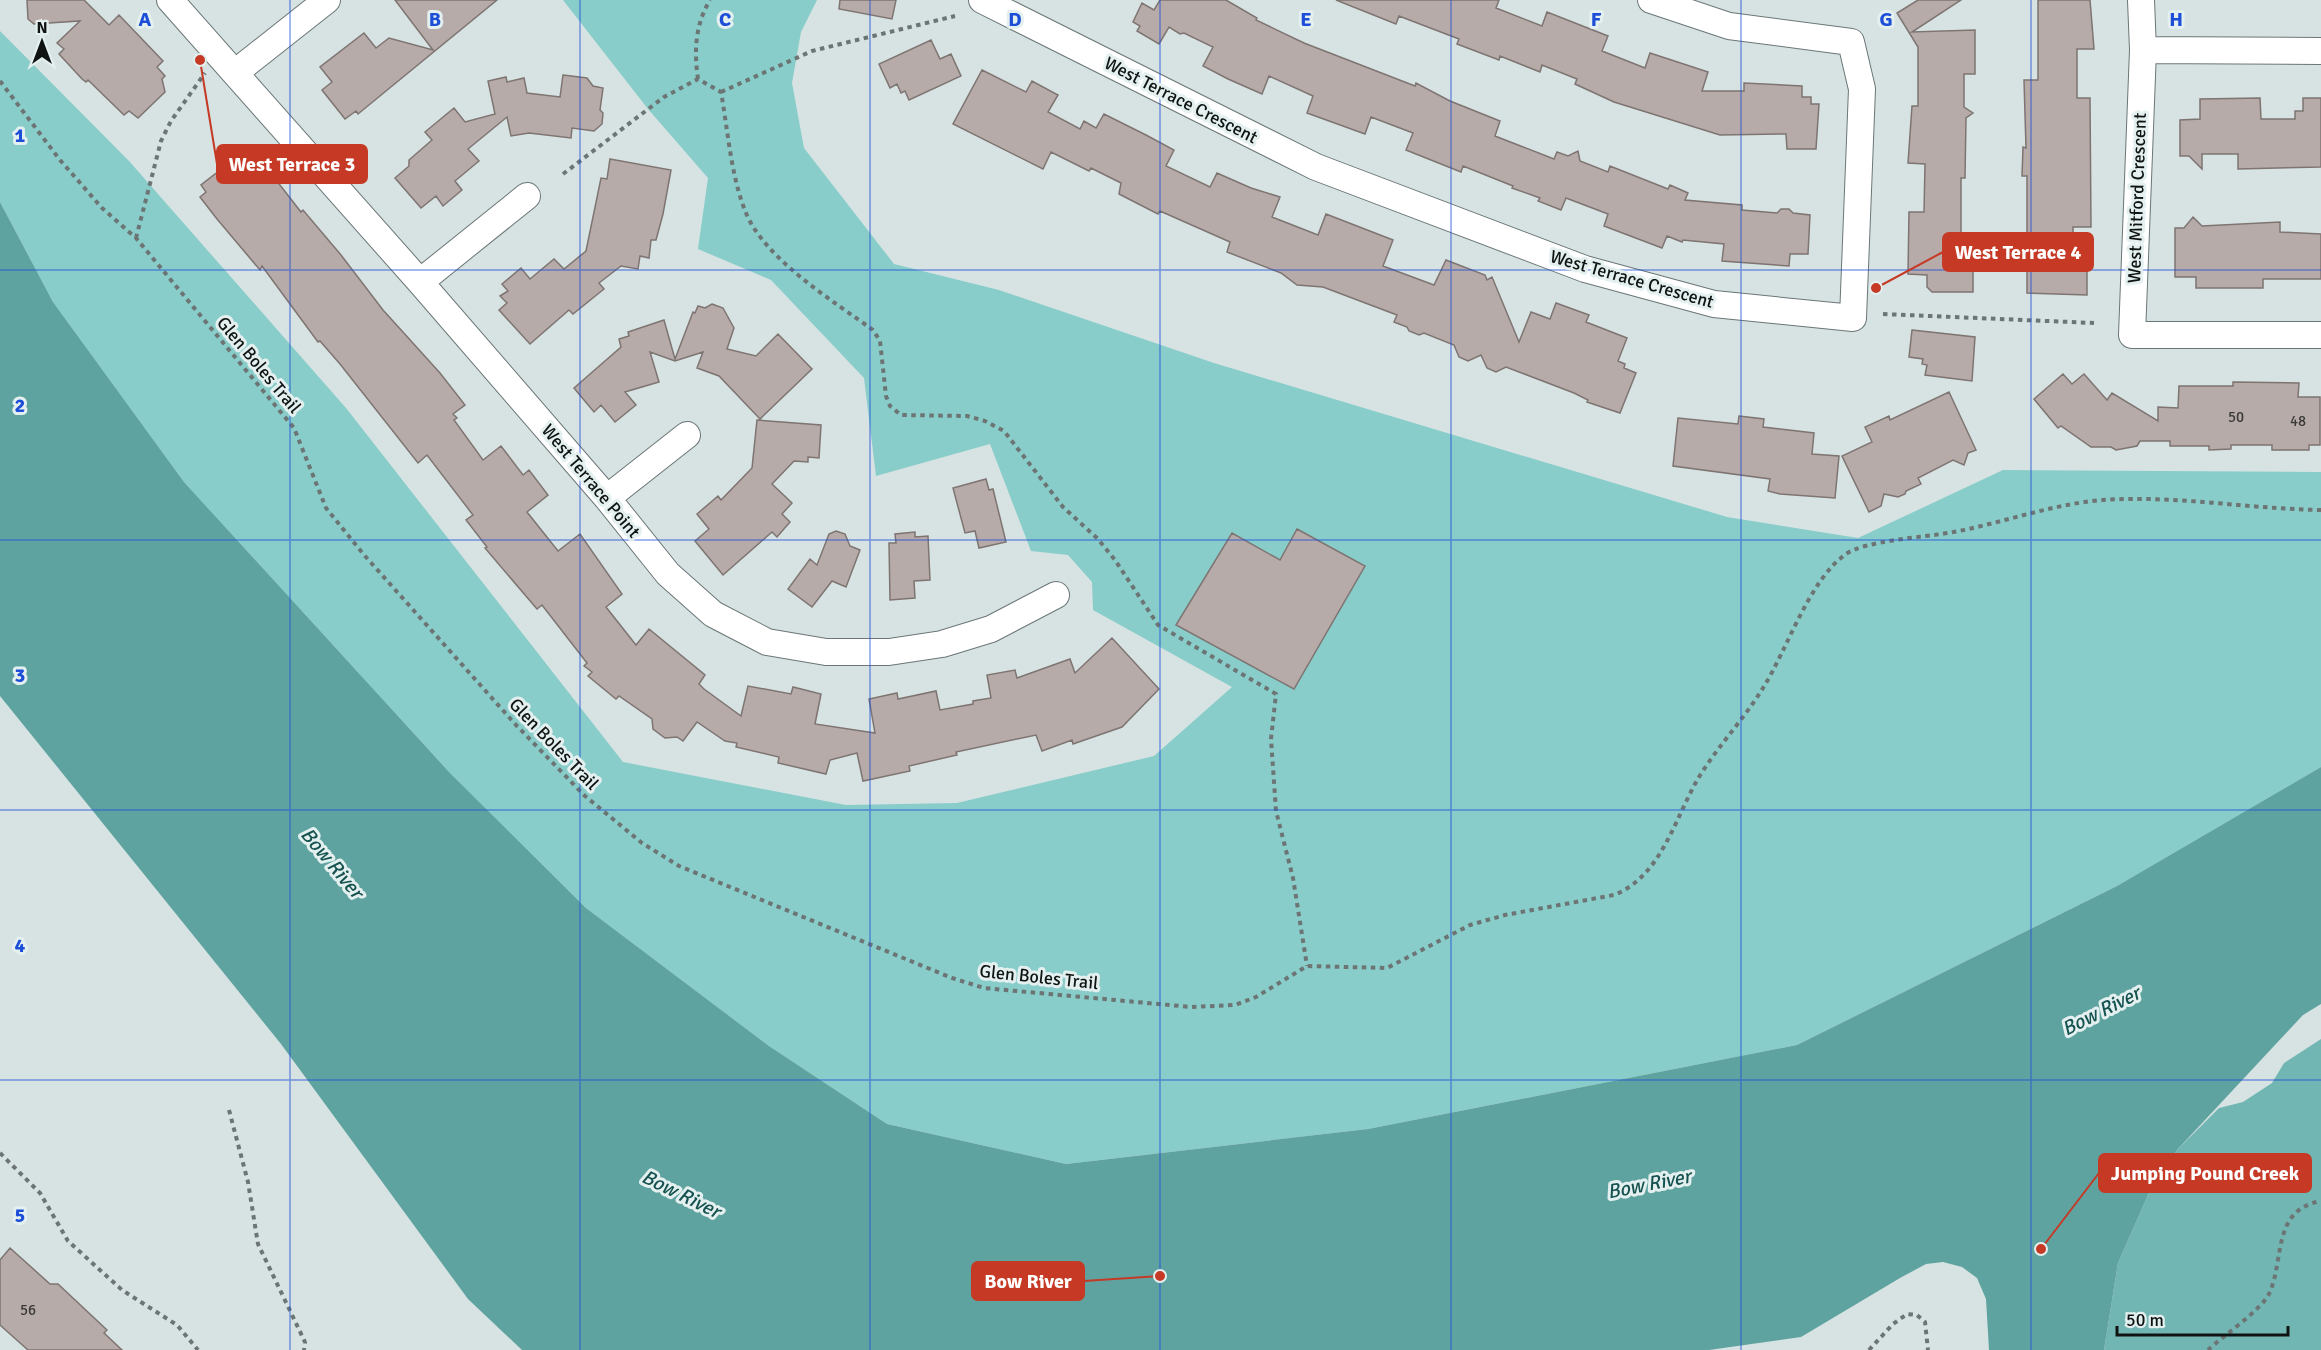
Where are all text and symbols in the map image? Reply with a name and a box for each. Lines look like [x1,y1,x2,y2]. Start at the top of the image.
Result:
text: A [139,7,152,32]
text: B [429,7,441,32]
text: C [719,7,731,32]
text: D [1008,7,1022,32]
text: E [1300,7,1312,32]
text: F [1591,7,1602,32]
text: G [1879,7,1893,32]
text: H [2169,7,2183,32]
north arrow [12,12,72,72]
text: N [36,18,48,38]
street label: West Terrace Crescent [1101,52,1261,148]
street label: West Mitford Crescent [2123,112,2151,284]
text: 1 [15,123,26,148]
callout: West Terrace 3 [217,145,367,183]
text: West Terrace 3 [229,152,355,177]
callout: West Terrace 4 [1943,233,2093,271]
text: West Terrace 4 [1955,240,2082,265]
street label: West Terrace Crescent [1548,245,1716,313]
street label: Glen Boles Trail [212,312,306,418]
text: 2 [15,393,25,418]
house number: 50 [2228,408,2244,426]
house number: 48 [2290,412,2306,430]
street label: West Terrace Point [537,420,645,542]
text: 3 [15,663,25,688]
street label: Glen Boles Trail [505,693,603,795]
water label: Bow River [295,823,370,905]
text: 4 [15,933,26,958]
street label: Glen Boles Trail [978,960,1100,994]
water label: Bow River [2058,979,2147,1041]
callout: Jumping Pound Creek [2099,1154,2311,1192]
text: Jumping Pound Creek [2111,1161,2300,1186]
water label: Bow River [1605,1163,1695,1204]
water label: Bow River [638,1164,727,1225]
text: 5 [15,1203,25,1228]
callout: Bow River [972,1262,1084,1300]
text: Bow River [984,1269,1072,1294]
scale bar [2117,1299,2288,1337]
house number: 56 [20,1301,36,1319]
text: 50 m [2126,1309,2164,1331]

